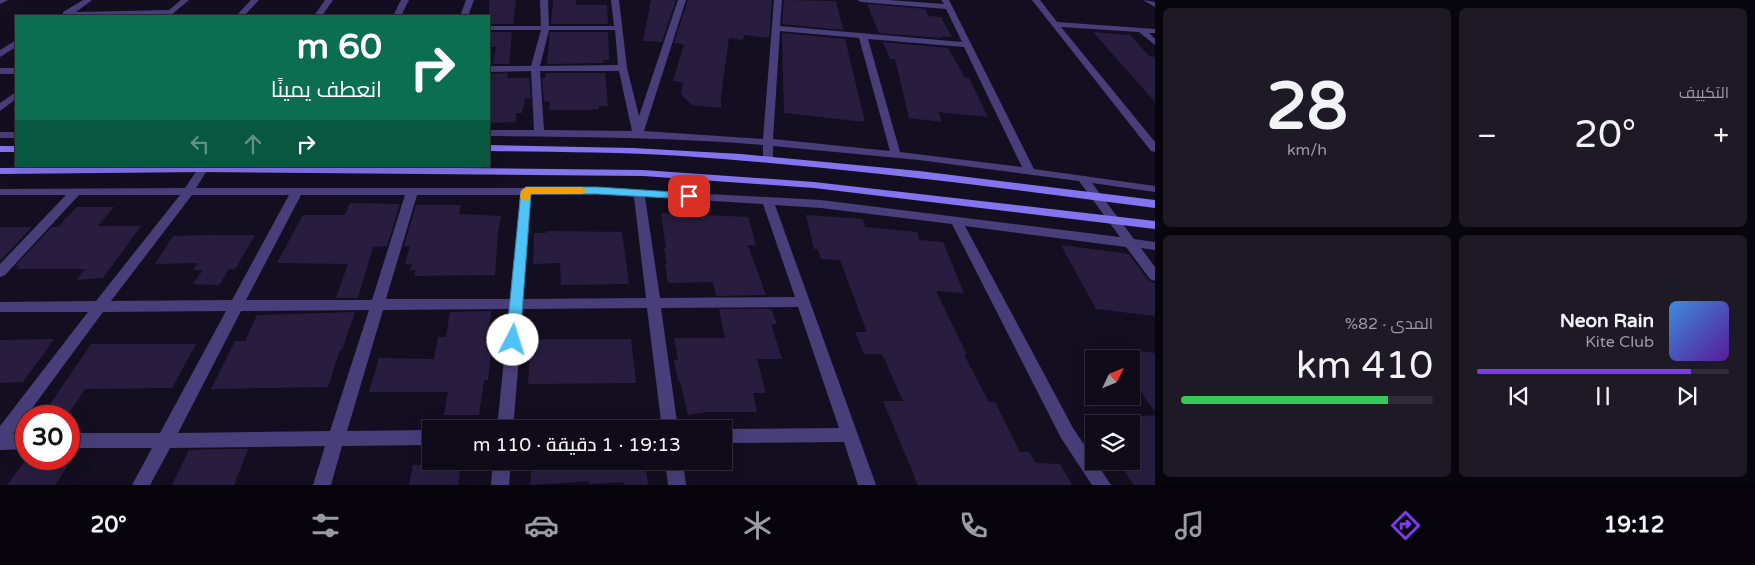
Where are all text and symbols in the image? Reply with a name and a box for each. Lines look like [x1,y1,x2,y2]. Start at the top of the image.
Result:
text: 60 m [297,26,382,68]
icon: right [400,35,465,100]
text: 28 [1266,68,1348,147]
text: انعطف يمينًا [271,77,382,103]
text: التكييف [1679,83,1729,103]
text: 20° [1574,112,1636,158]
text: − [1477,119,1497,153]
text: + [1713,119,1729,153]
icon: left [186,130,214,158]
icon: ahead [239,130,267,158]
icon: right [292,130,320,158]
text: km/h [1287,140,1327,160]
pin [668,175,710,217]
icon: arrive [675,182,703,210]
text: Neon Rain [1560,310,1654,332]
position arrow [486,313,538,365]
text: المدى · 82% [1345,314,1433,334]
text: Kite Club [1585,332,1654,352]
text: 410 km [1296,343,1433,389]
north arrow [1085,350,1140,405]
map controls [1085,350,1140,470]
icon: previous [1505,382,1533,410]
icon: pause [1589,382,1617,410]
icon: next [1673,382,1701,410]
speed limit sign: 30 [15,405,80,470]
button: layers [1085,415,1140,470]
text: 19:13 · 1 دقيقة · 110 m [473,434,681,456]
icon: filters [308,508,343,543]
icon: car [524,508,559,543]
icon: climate [740,508,775,543]
icon: phone [956,508,991,543]
icon: music [1172,508,1207,543]
icon: directions [1388,508,1423,543]
text: 20° [91,512,127,538]
text: 19:12 [1604,512,1665,538]

